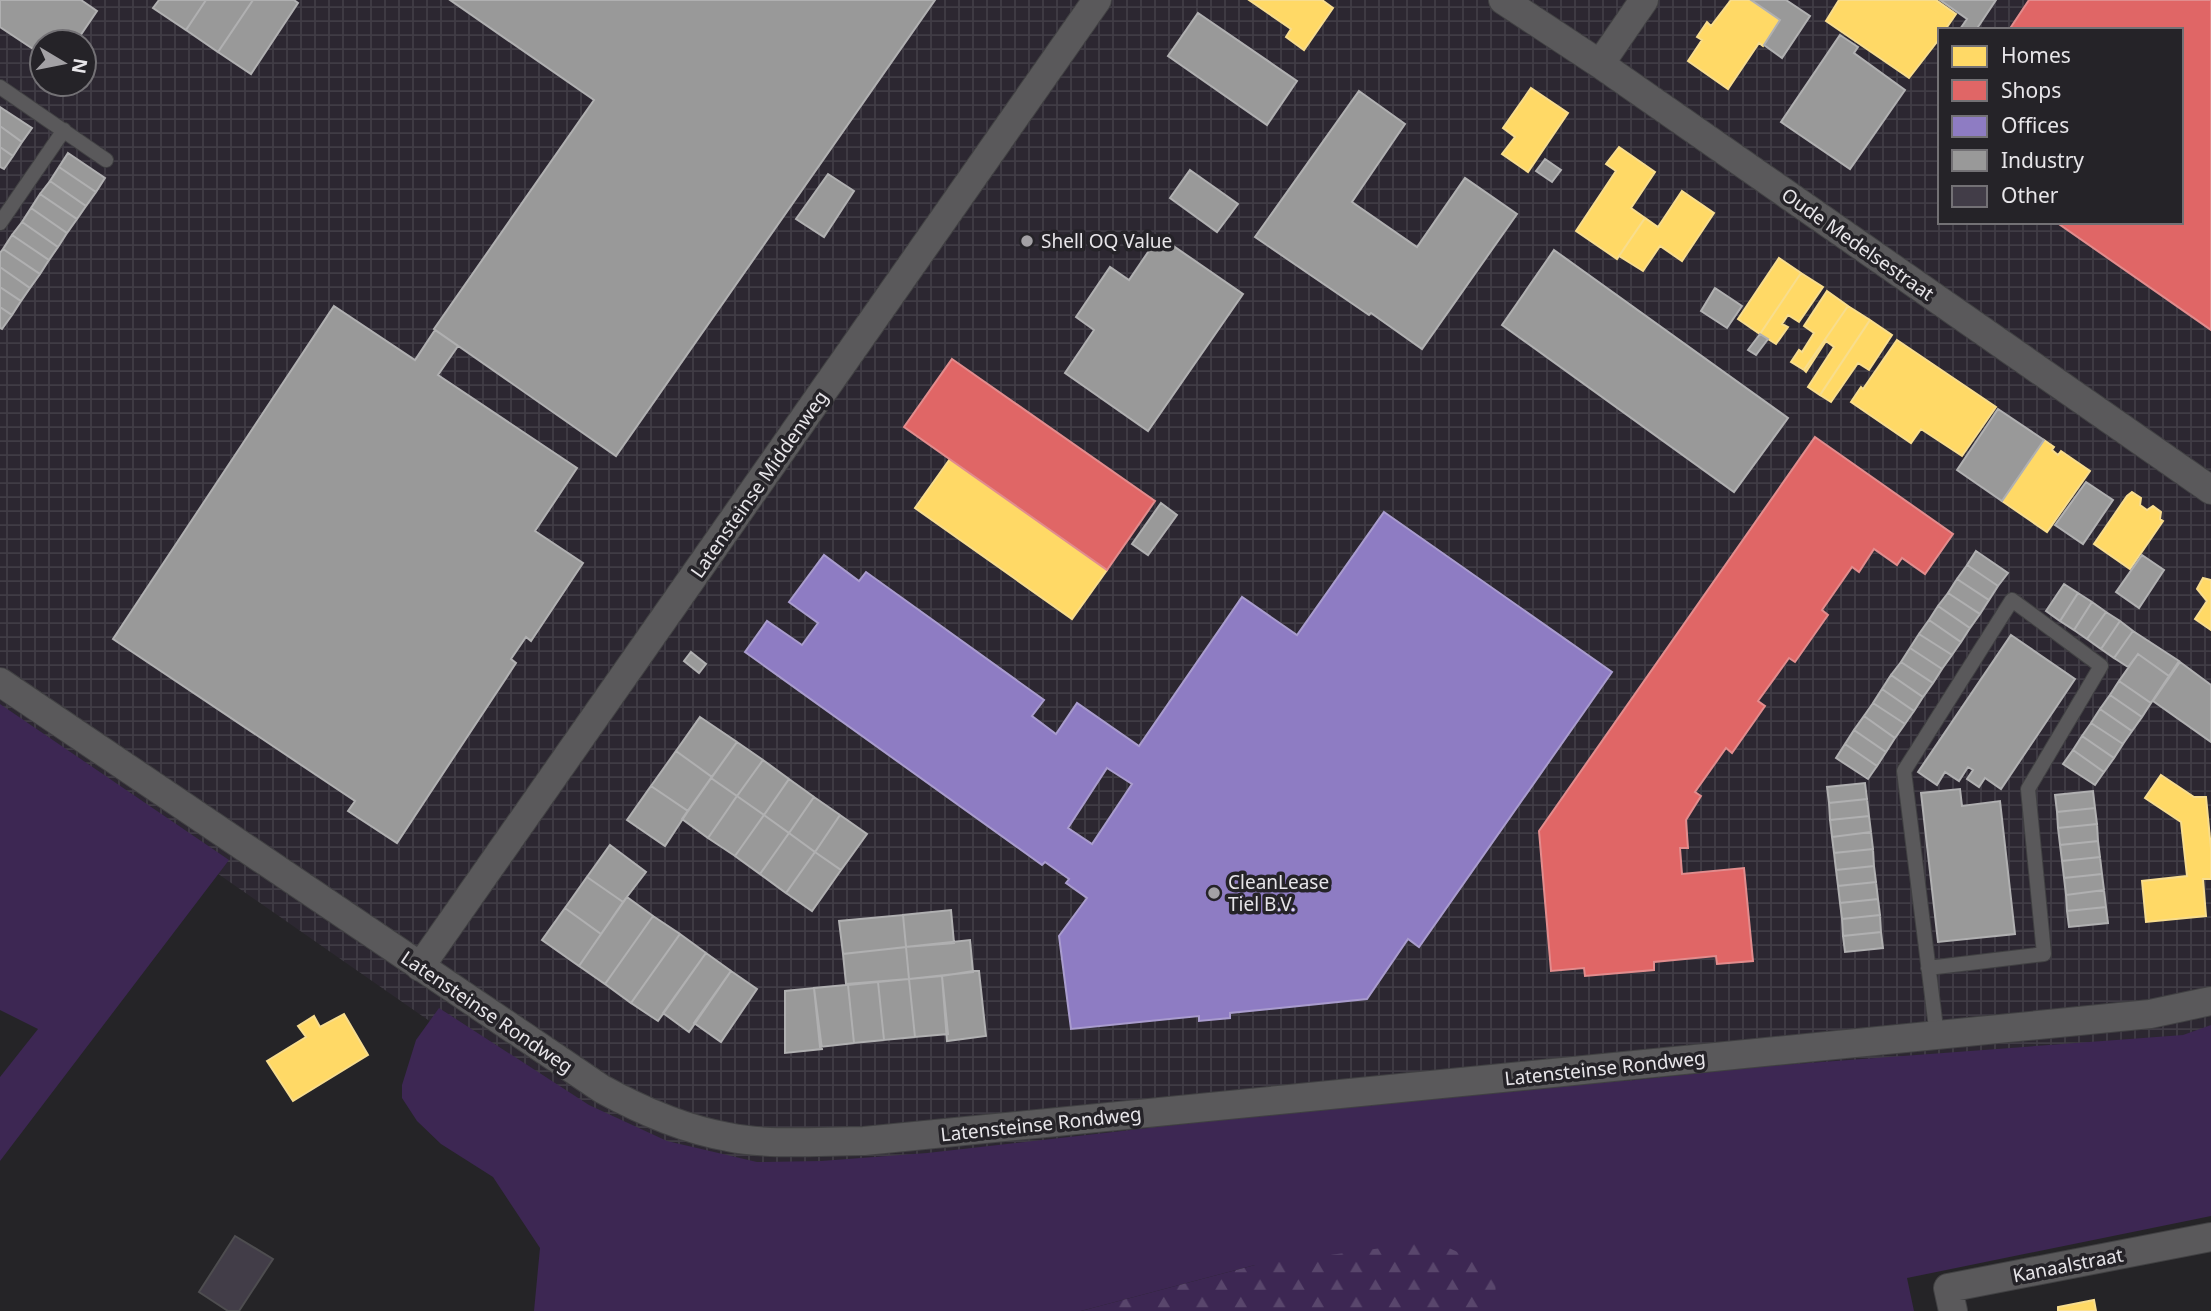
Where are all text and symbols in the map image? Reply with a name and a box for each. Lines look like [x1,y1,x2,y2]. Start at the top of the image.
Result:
north arrow [28,28,98,98]
legend [1938,28,2183,224]
text: Homes [2001,41,2071,69]
text: N [66,56,94,76]
text: Shops [2001,76,2061,104]
text: Offices [2001,111,2069,139]
text: Industry [2001,146,2084,174]
text: Other [2001,181,2059,209]
street label: Oude Medelsestraat [1777,182,1940,307]
place label: Shell OQ Value [1041,228,1172,254]
marker: Shell OQ Value [1019,233,1035,249]
street label: Latensteinse Middenweg [684,385,834,583]
place label: CleanLease Tiel B.V. [1228,869,1329,917]
marker: CleanLease Tiel B.V. [1206,885,1222,901]
street label: Latensteinse Rondweg [396,945,578,1079]
street label: Latensteinse Rondweg [1503,1045,1707,1091]
street label: Latensteinse Rondweg [939,1101,1143,1147]
street label: Kanaalstraat [2011,1242,2126,1288]

